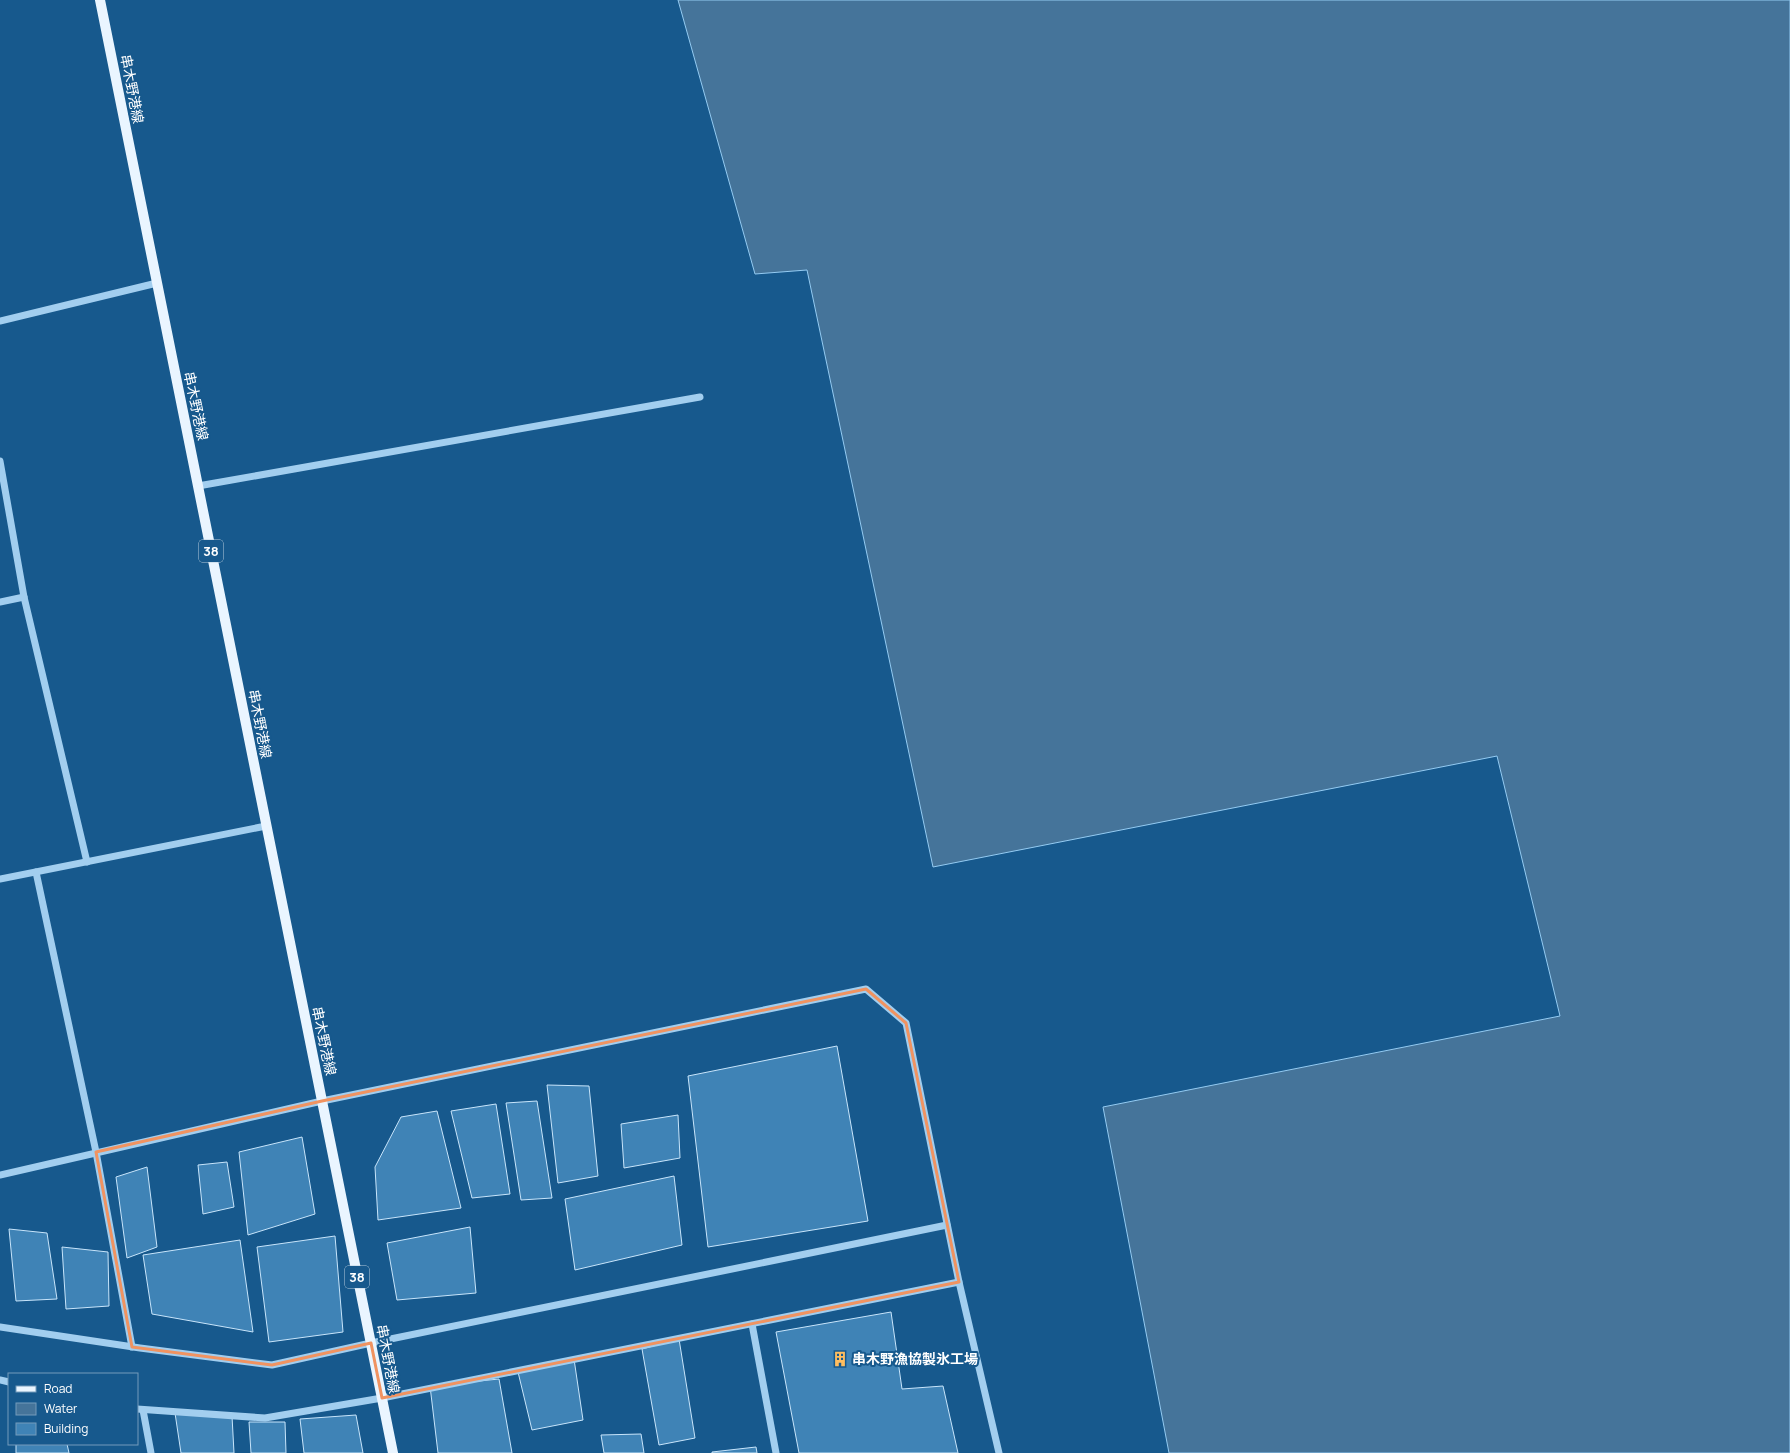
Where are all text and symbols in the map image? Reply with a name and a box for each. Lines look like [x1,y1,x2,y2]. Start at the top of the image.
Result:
street label: 串木野港線 [116,53,148,125]
street label: 串木野港線 [180,370,213,442]
road number: 38 [199,540,223,562]
street label: 串木野港線 [244,688,276,760]
street label: 串木野港線 [308,1005,341,1077]
road number: 38 [345,1266,369,1288]
street label: 串木野港線 [372,1323,404,1395]
place label: 串木野漁協製氷工場 [852,1349,978,1368]
building icon: 串木野漁協製氷工場 [831,1350,849,1368]
legend [8,1373,138,1445]
text: Road [44,1380,72,1397]
text: Water [44,1400,78,1417]
text: Building [44,1420,88,1437]

